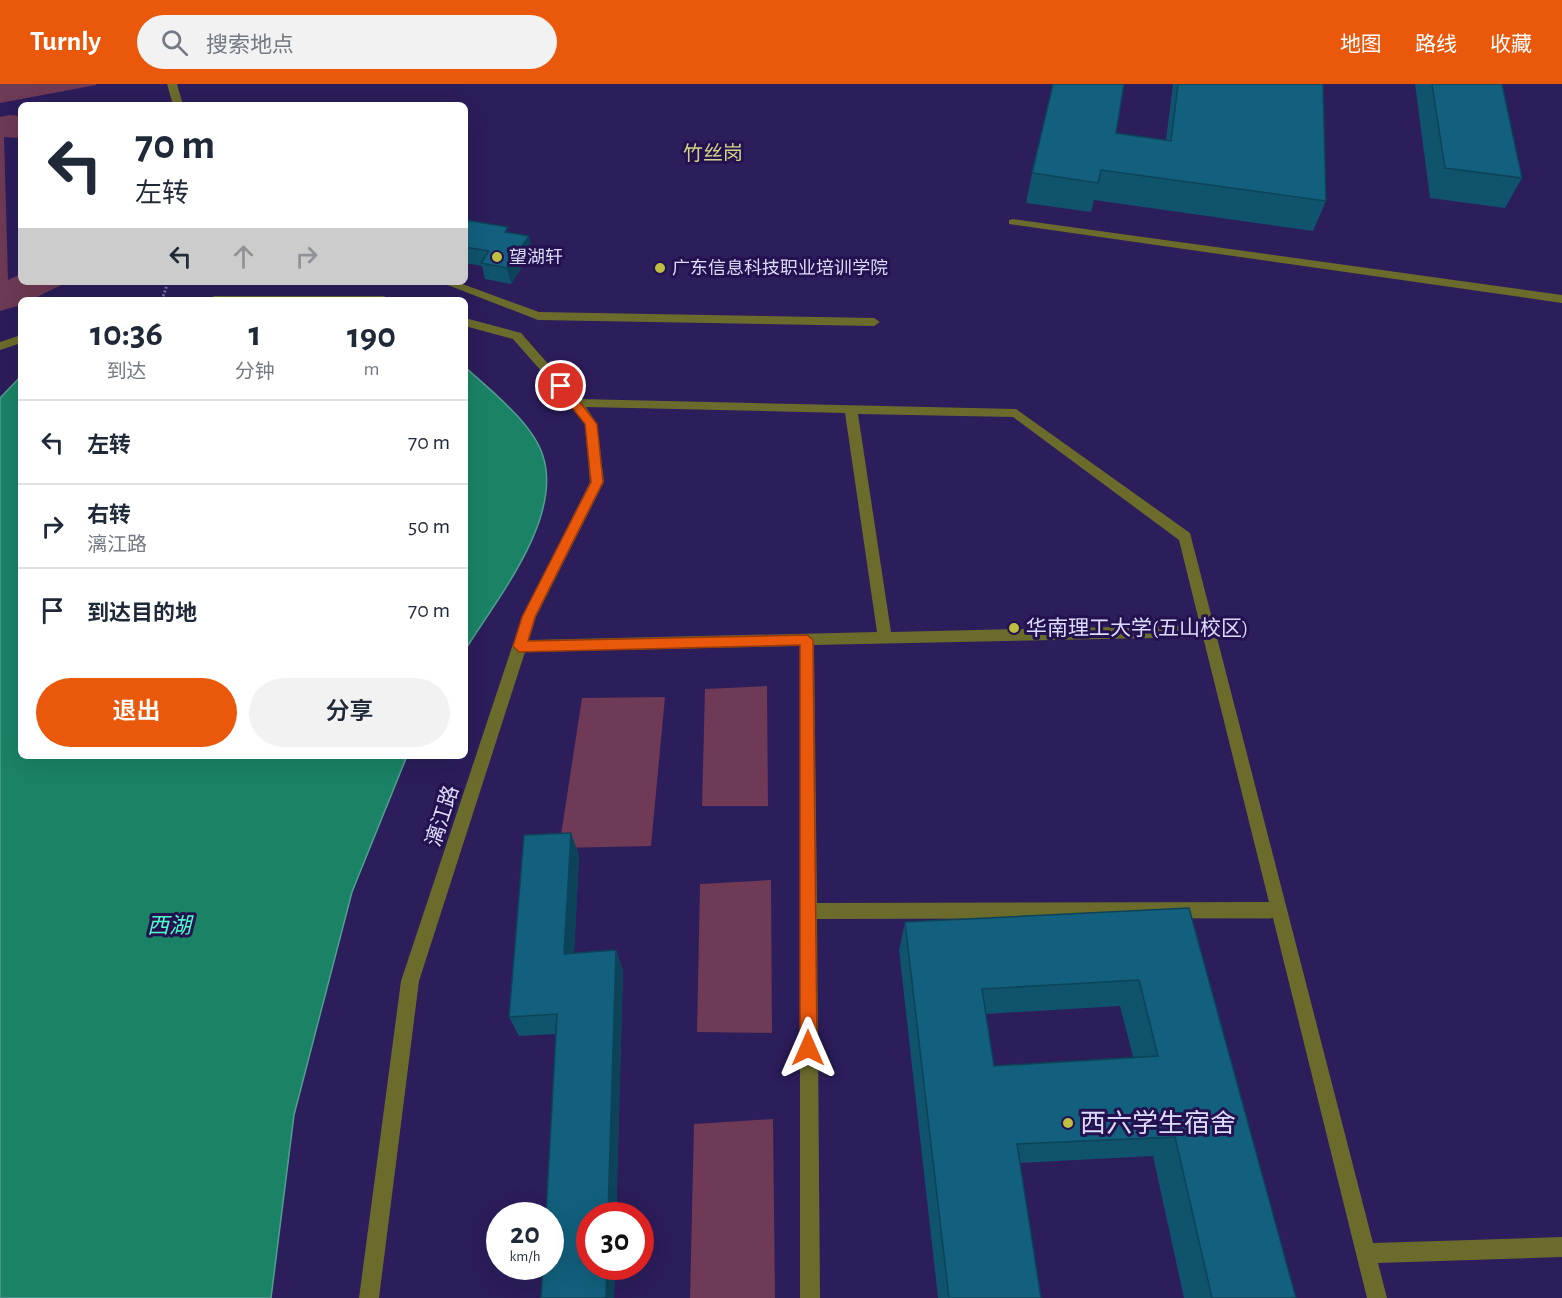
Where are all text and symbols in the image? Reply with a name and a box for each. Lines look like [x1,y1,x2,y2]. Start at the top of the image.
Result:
search box [137,15,557,69]
icon: search [158,26,191,59]
text: Turnly [30,28,101,56]
text: 搜索地点 [206,34,294,56]
text: 地图 [1340,34,1382,55]
text: 路线 [1415,34,1457,55]
text: 收藏 [1490,34,1532,55]
text: 70 m [135,124,215,166]
icon: left [36,126,114,204]
district label: 竹丝岗 [683,142,743,164]
text: 左转 [135,180,189,207]
icon: left [164,240,197,273]
icon: ahead [227,240,260,273]
icon: right [290,240,323,273]
place label: 望湖轩 [509,247,563,267]
marker: 望湖轩 [490,250,504,264]
place label: 广东信息科技职业培训学院 [672,258,888,278]
marker: 广东信息科技职业培训学院 [653,261,667,275]
text: 10:36 [90,316,163,352]
text: 1 [248,316,261,352]
text: 190 [347,318,396,354]
text: m [363,359,379,379]
pin [535,360,586,411]
text: 到达 [106,362,146,382]
text: 分钟 [235,362,275,382]
icon: arrive [544,369,577,402]
icon: left [36,426,69,459]
text: 70 m [408,431,450,453]
text: 左转 [87,434,131,456]
text: 右转 [87,504,131,526]
icon: right [36,510,69,543]
text: 50 m [408,515,450,537]
text: 漓江路 [87,535,147,555]
icon: arrive [36,594,69,627]
text: 70 m [408,599,450,621]
text: 到达目的地 [87,602,197,624]
place label: 华南理工大学(五山校区) [1026,617,1248,639]
marker: 华南理工大学(五山校区) [1007,621,1021,635]
button: 退出 [36,678,237,747]
button: 分享 [249,678,450,747]
street label: 漓江路 [421,782,462,849]
water label: 西湖 [147,914,194,937]
position arrow [776,1016,840,1080]
place label: 西六学生宿舍 [1080,1109,1236,1137]
marker: 西六学生宿舍 [1061,1116,1075,1130]
speed limit sign: 30 [576,1202,654,1280]
text: 20 [510,1219,540,1249]
text: km/h [510,1249,540,1264]

